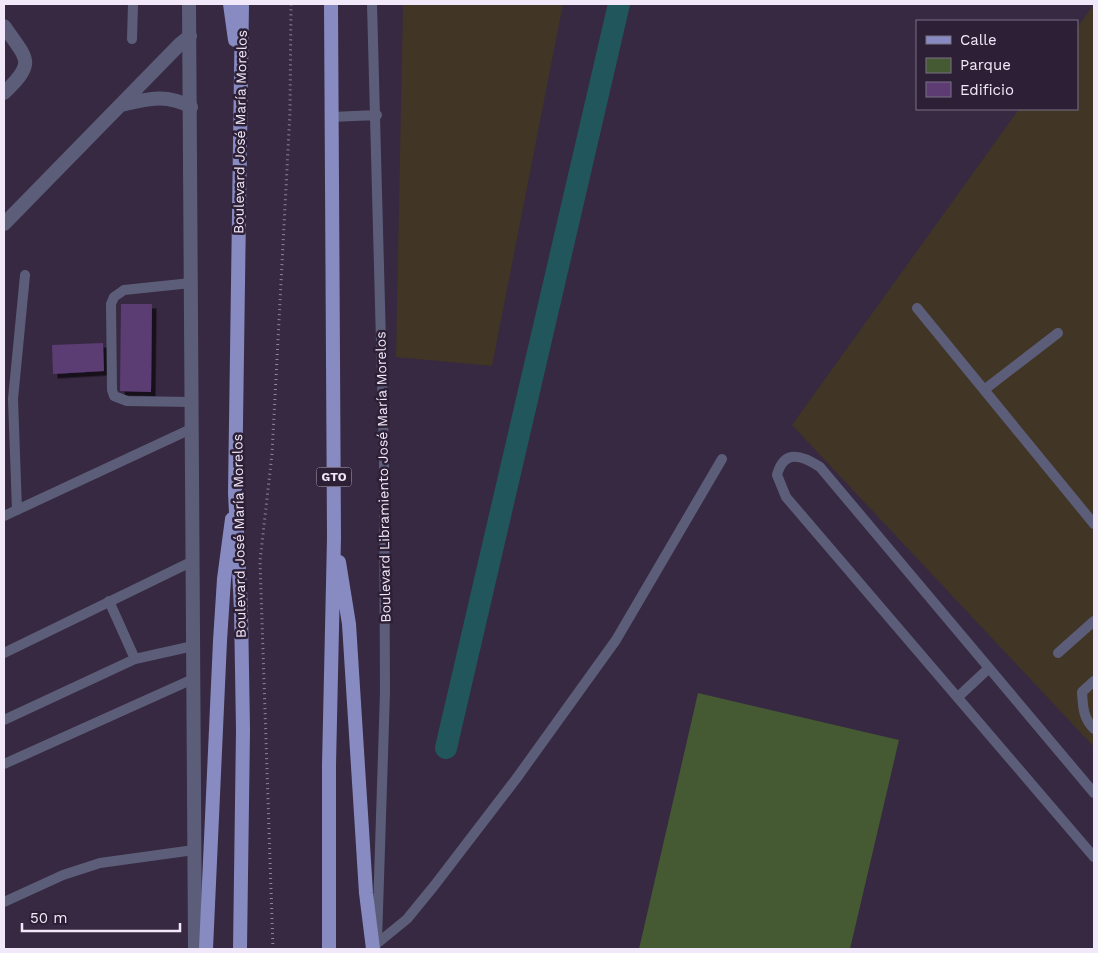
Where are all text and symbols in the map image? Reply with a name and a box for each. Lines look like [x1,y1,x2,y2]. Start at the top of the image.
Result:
legend [916,20,1078,110]
street label: Boulevard José María Morelos [230,30,250,234]
text: Calle [960,31,997,49]
text: Parque [960,56,1011,74]
text: Edificio [960,81,1014,99]
street label: Boulevard Libramiento José María Morelos [372,331,394,623]
street label: Boulevard José María Morelos [229,434,249,638]
road number: GTO [316,468,352,487]
scale bar [22,900,180,932]
text: 50 m [30,909,67,927]

